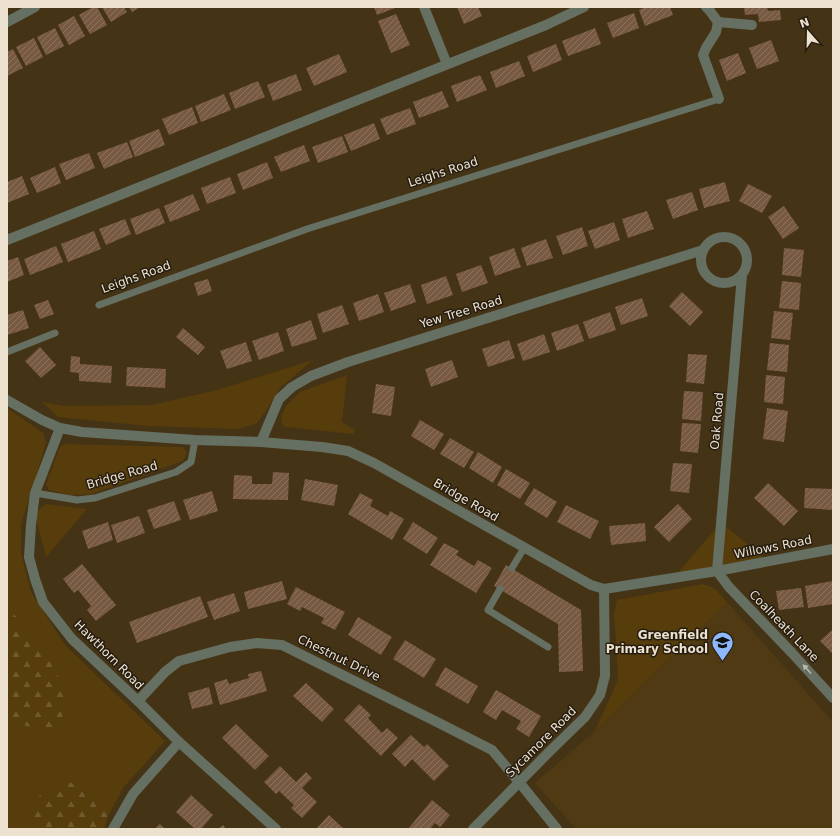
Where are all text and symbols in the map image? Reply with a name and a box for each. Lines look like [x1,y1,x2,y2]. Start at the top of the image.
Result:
north arrow [788,12,828,52]
text: N [798,15,811,31]
street label: Leighs Road [406,154,480,190]
street label: Leighs Road [99,258,173,296]
street label: Yew Tree Road [417,293,504,332]
street label: Oak Road [708,392,726,450]
street label: Bridge Road [85,458,159,492]
street label: Bridge Road [431,476,501,524]
street label: Willows Road [733,533,813,561]
street label: Coalheath Lane [746,587,822,665]
street label: Hawthorn Road [71,617,147,693]
place label: Greenfield Primary School [606,628,708,656]
school or university icon: Greenfield Primary School [710,629,736,662]
street label: Chestnut Drive [295,632,383,684]
one-way arrow [802,664,812,674]
street label: Sycamore Road [503,704,579,780]

